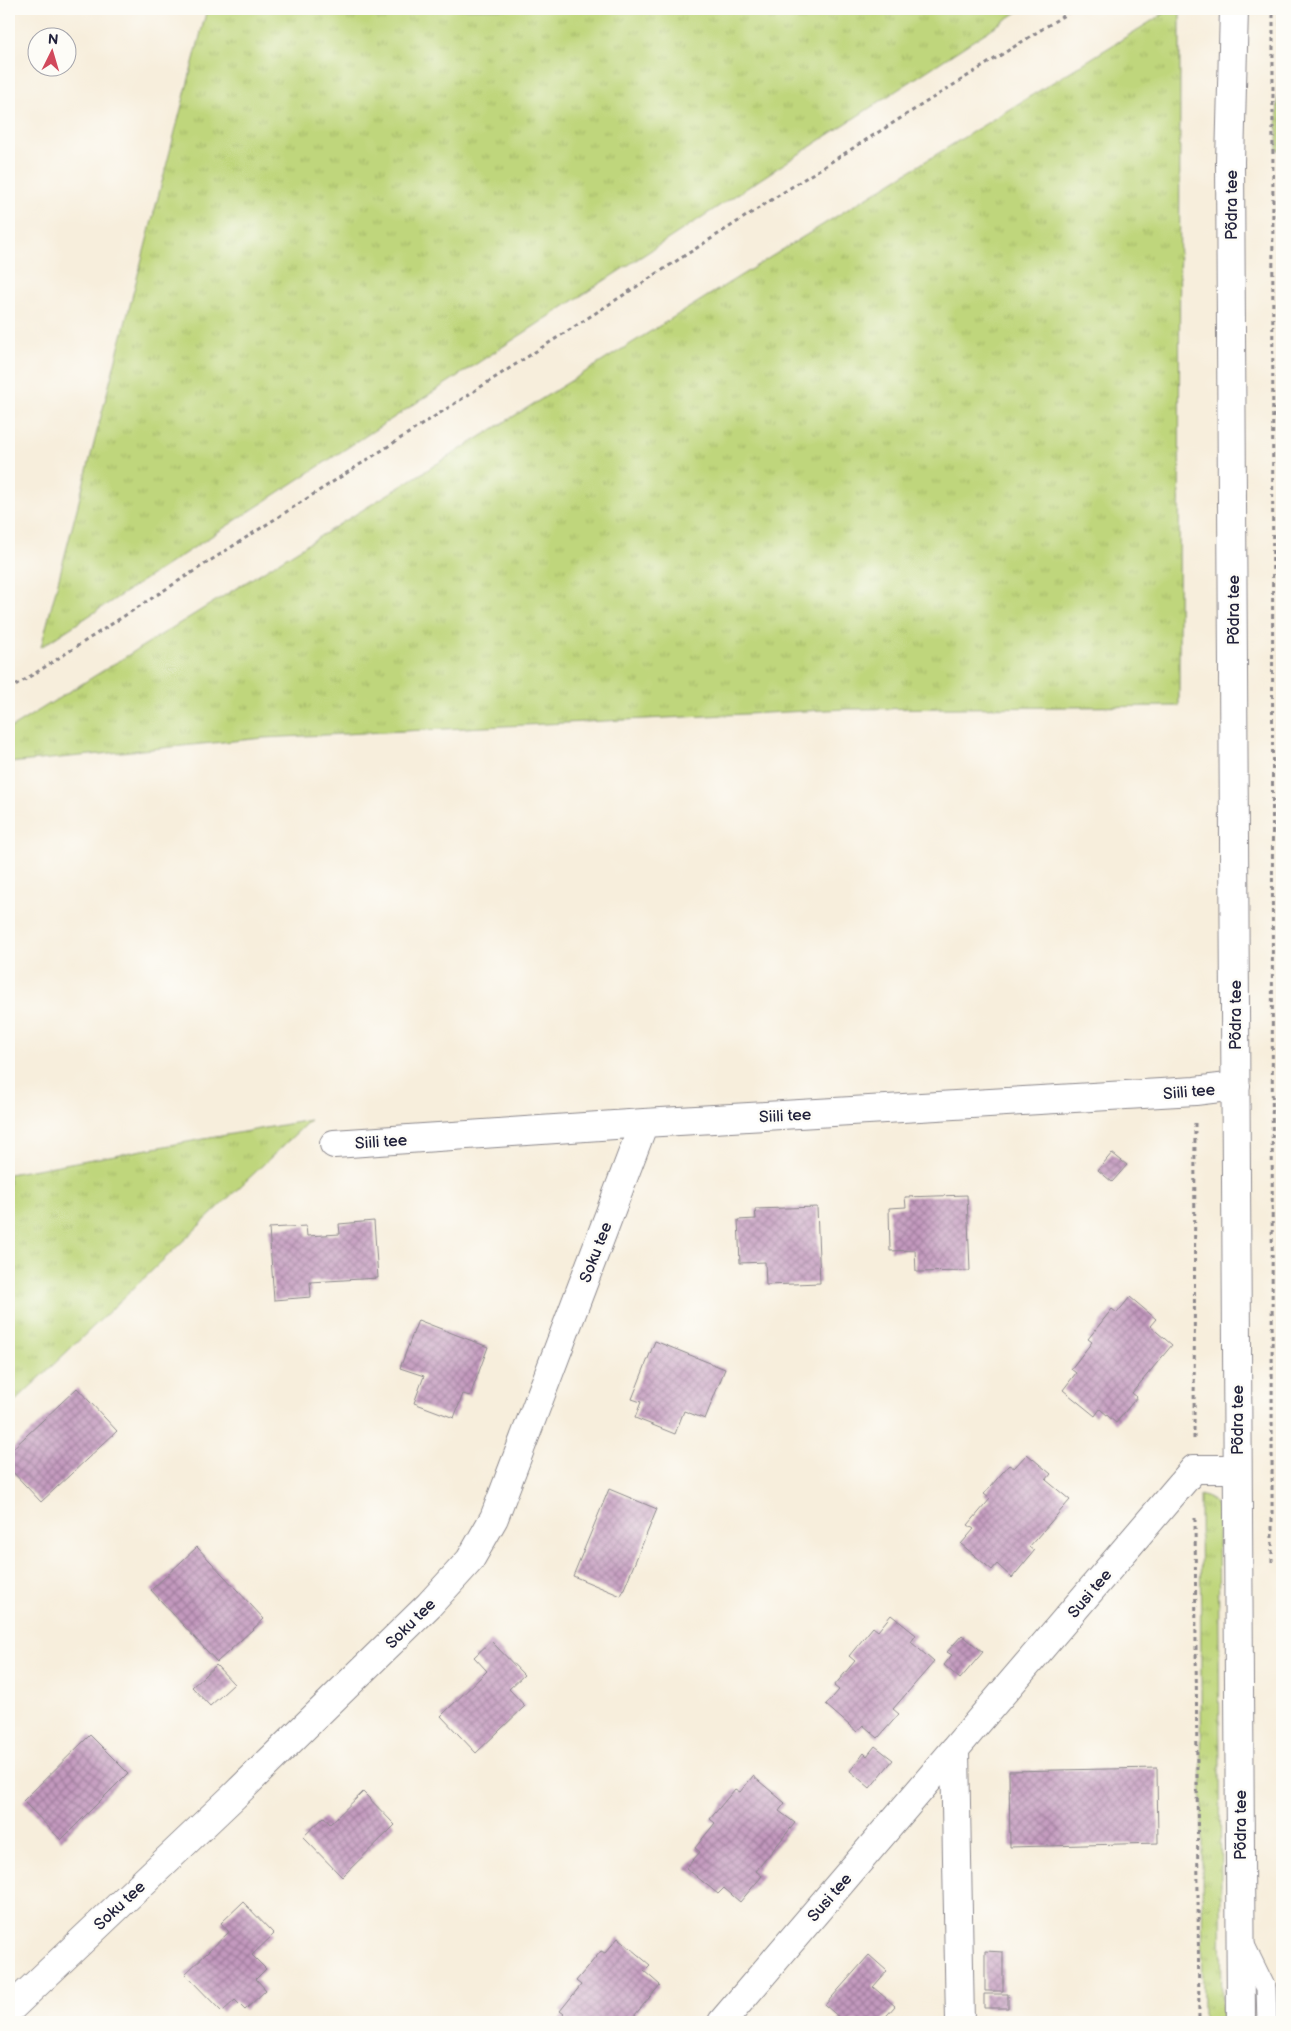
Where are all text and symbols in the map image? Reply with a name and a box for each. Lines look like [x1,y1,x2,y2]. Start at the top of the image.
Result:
north arrow [28,28,78,78]
text: N [47,31,59,48]
street label: Põdra tee [1223,170,1242,240]
street label: Põdra tee [1225,575,1244,645]
street label: Põdra tee [1227,980,1246,1050]
street label: Siili tee [1162,1081,1216,1104]
street label: Siili tee [759,1106,812,1127]
street label: Siili tee [354,1131,408,1154]
street label: Soku tee [576,1219,617,1285]
street label: Põdra tee [1229,1385,1248,1455]
street label: Susi tee [1064,1565,1116,1622]
street label: Soku tee [382,1595,440,1653]
street label: Põdra tee [1232,1790,1251,1860]
street label: Susi tee [804,1869,857,1926]
street label: Soku tee [90,1877,150,1935]

